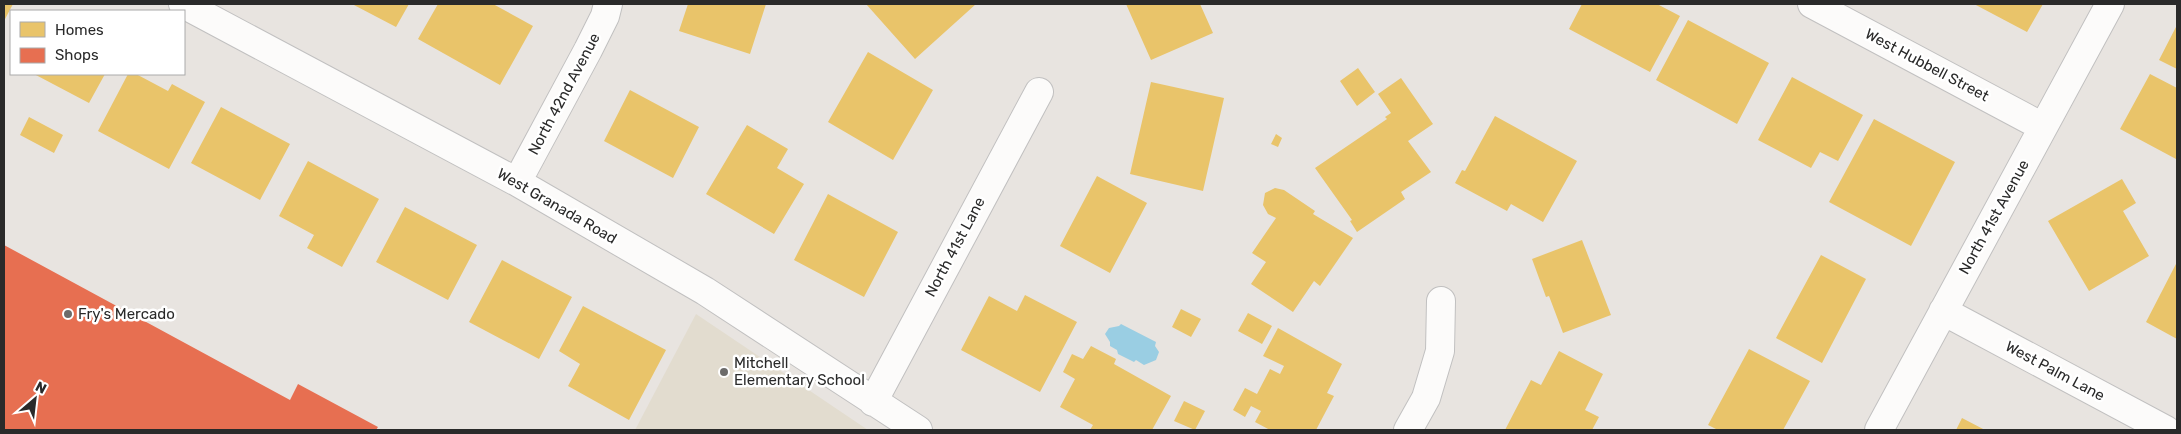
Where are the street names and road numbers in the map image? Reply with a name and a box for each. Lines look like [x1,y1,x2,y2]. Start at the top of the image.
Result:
street label: West Hubbell Street [1862,25,1992,105]
street label: North 42nd Avenue [524,30,604,158]
street label: North 41st Avenue [1955,157,2033,277]
street label: West Granada Road [494,164,620,248]
street label: North 41st Lane [921,194,989,300]
street label: West Palm Lane [2002,337,2108,405]

